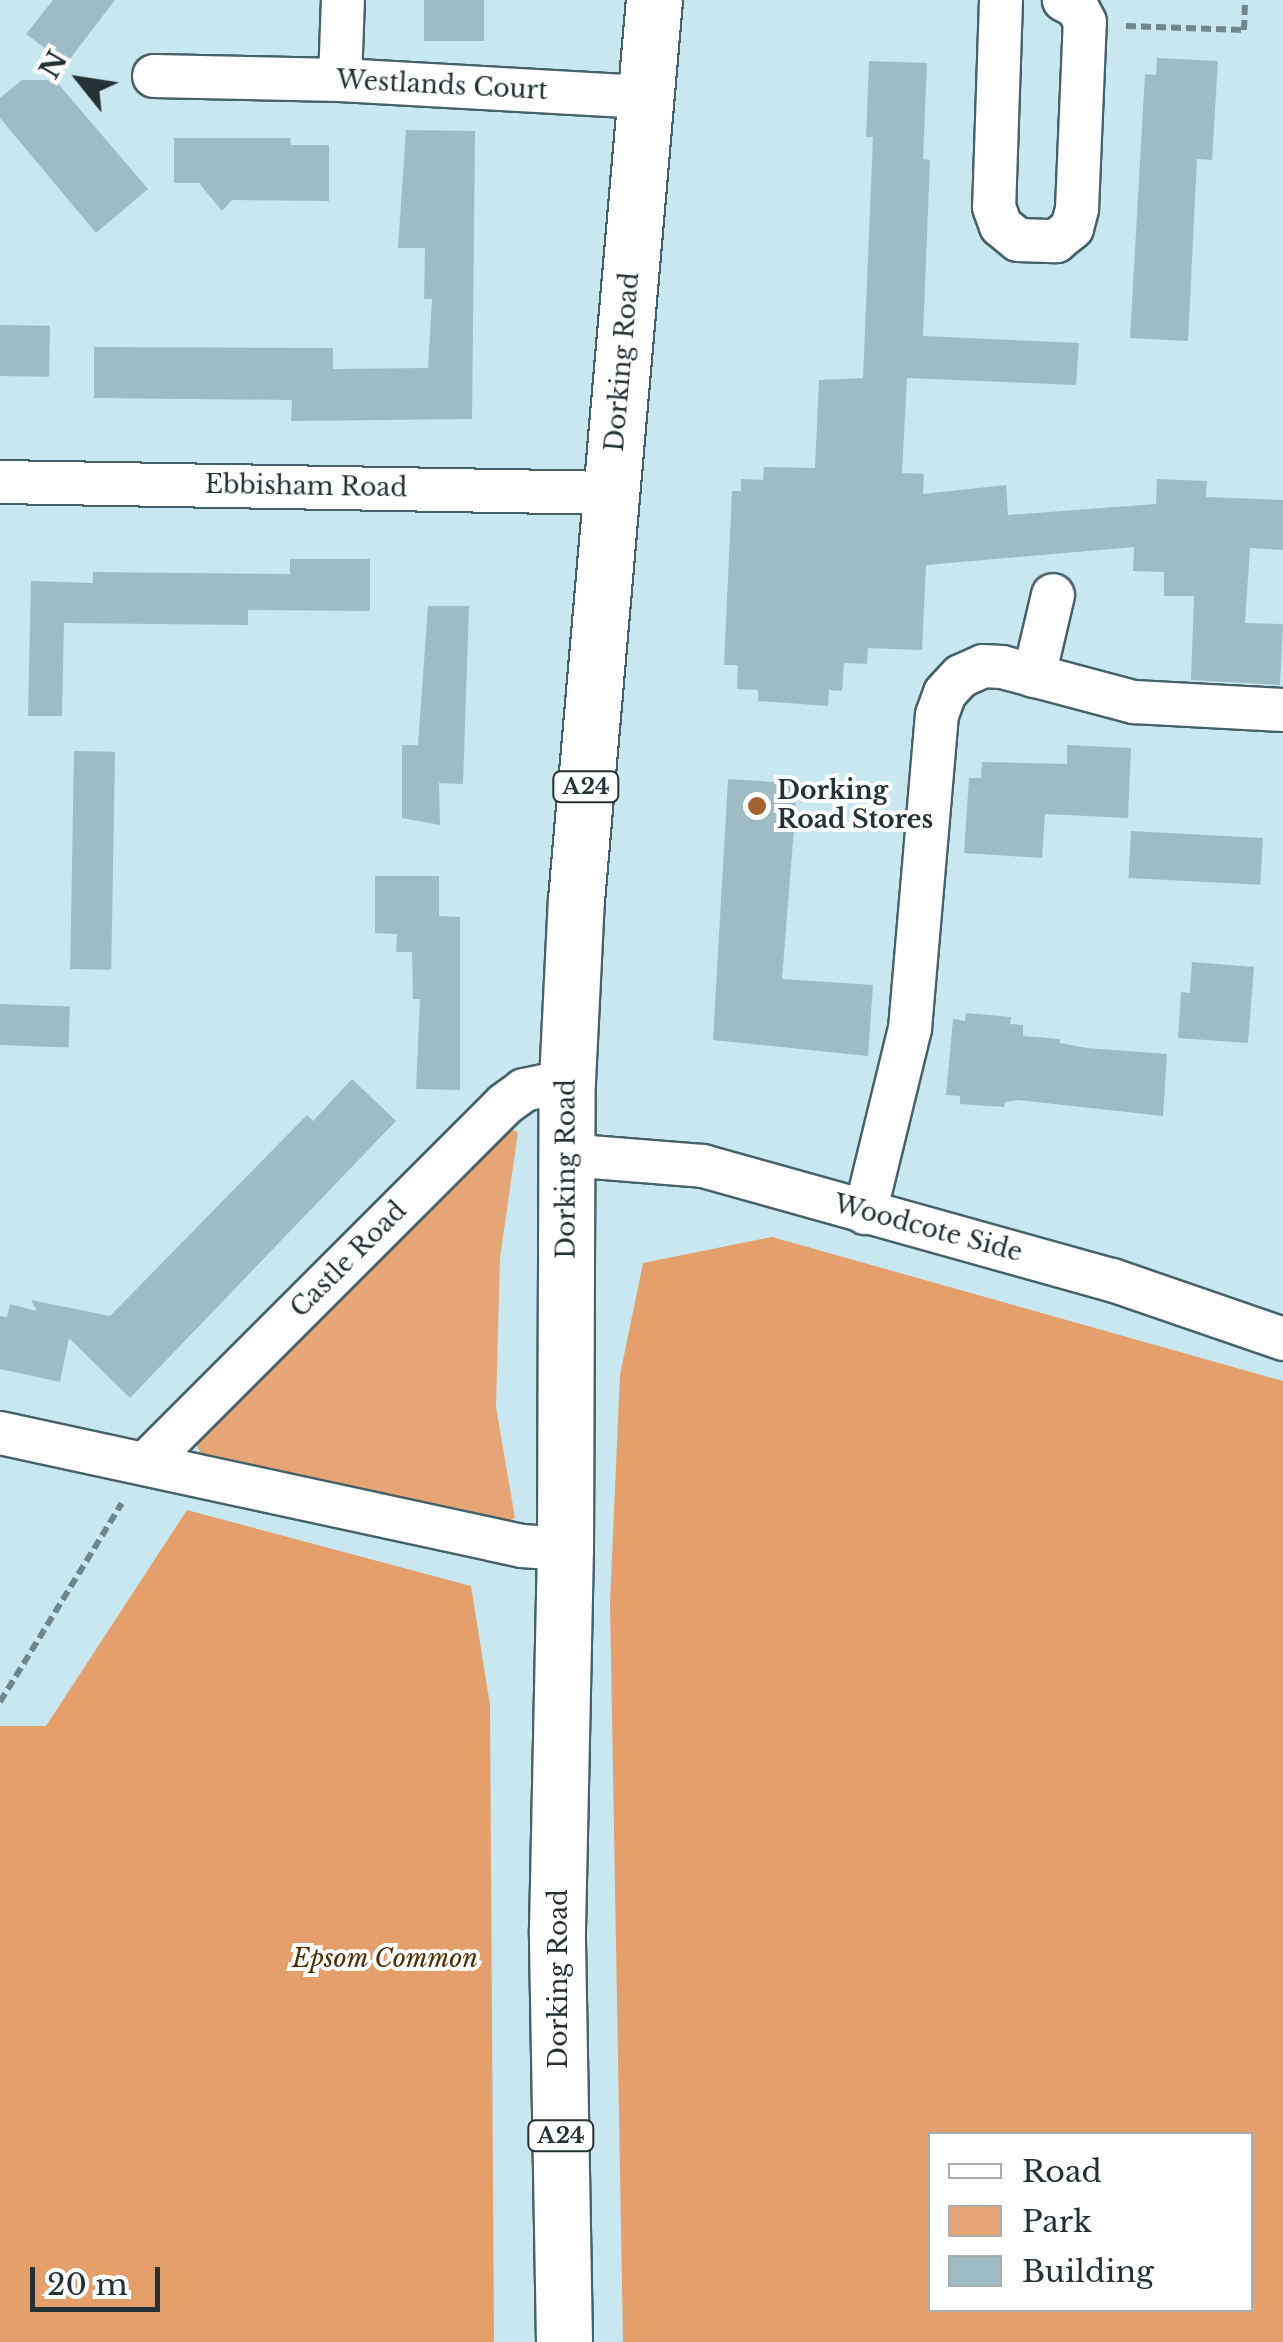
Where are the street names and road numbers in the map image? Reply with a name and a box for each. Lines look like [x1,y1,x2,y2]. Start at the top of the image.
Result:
street label: Westlands Court [335,65,549,107]
street label: Dorking Road [600,271,646,453]
street label: Ebbisham Road [205,470,407,504]
road number: A24 [551,770,621,804]
street label: Dorking Road [552,1079,582,1259]
street label: Woodcote Side [831,1189,1025,1269]
street label: Castle Road [285,1196,413,1324]
street label: Dorking Road [544,1889,574,2069]
road number: A24 [526,2119,596,2153]

